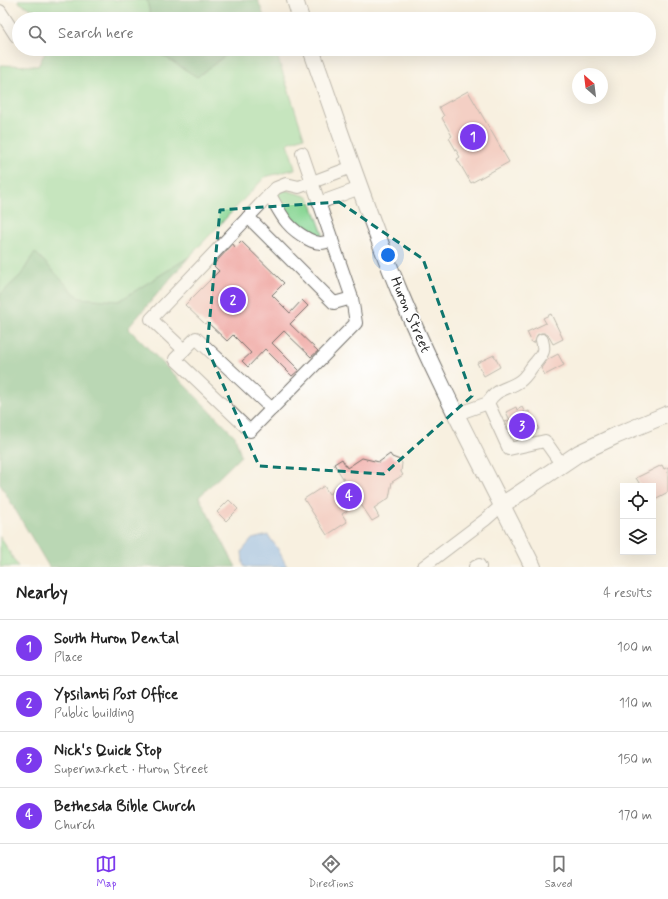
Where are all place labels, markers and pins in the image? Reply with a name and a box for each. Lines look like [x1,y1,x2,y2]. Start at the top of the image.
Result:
pin: 1 [460,122,486,152]
pin: 2 [220,285,246,315]
pin: 3 [509,411,535,441]
pin: 4 [336,481,362,511]

